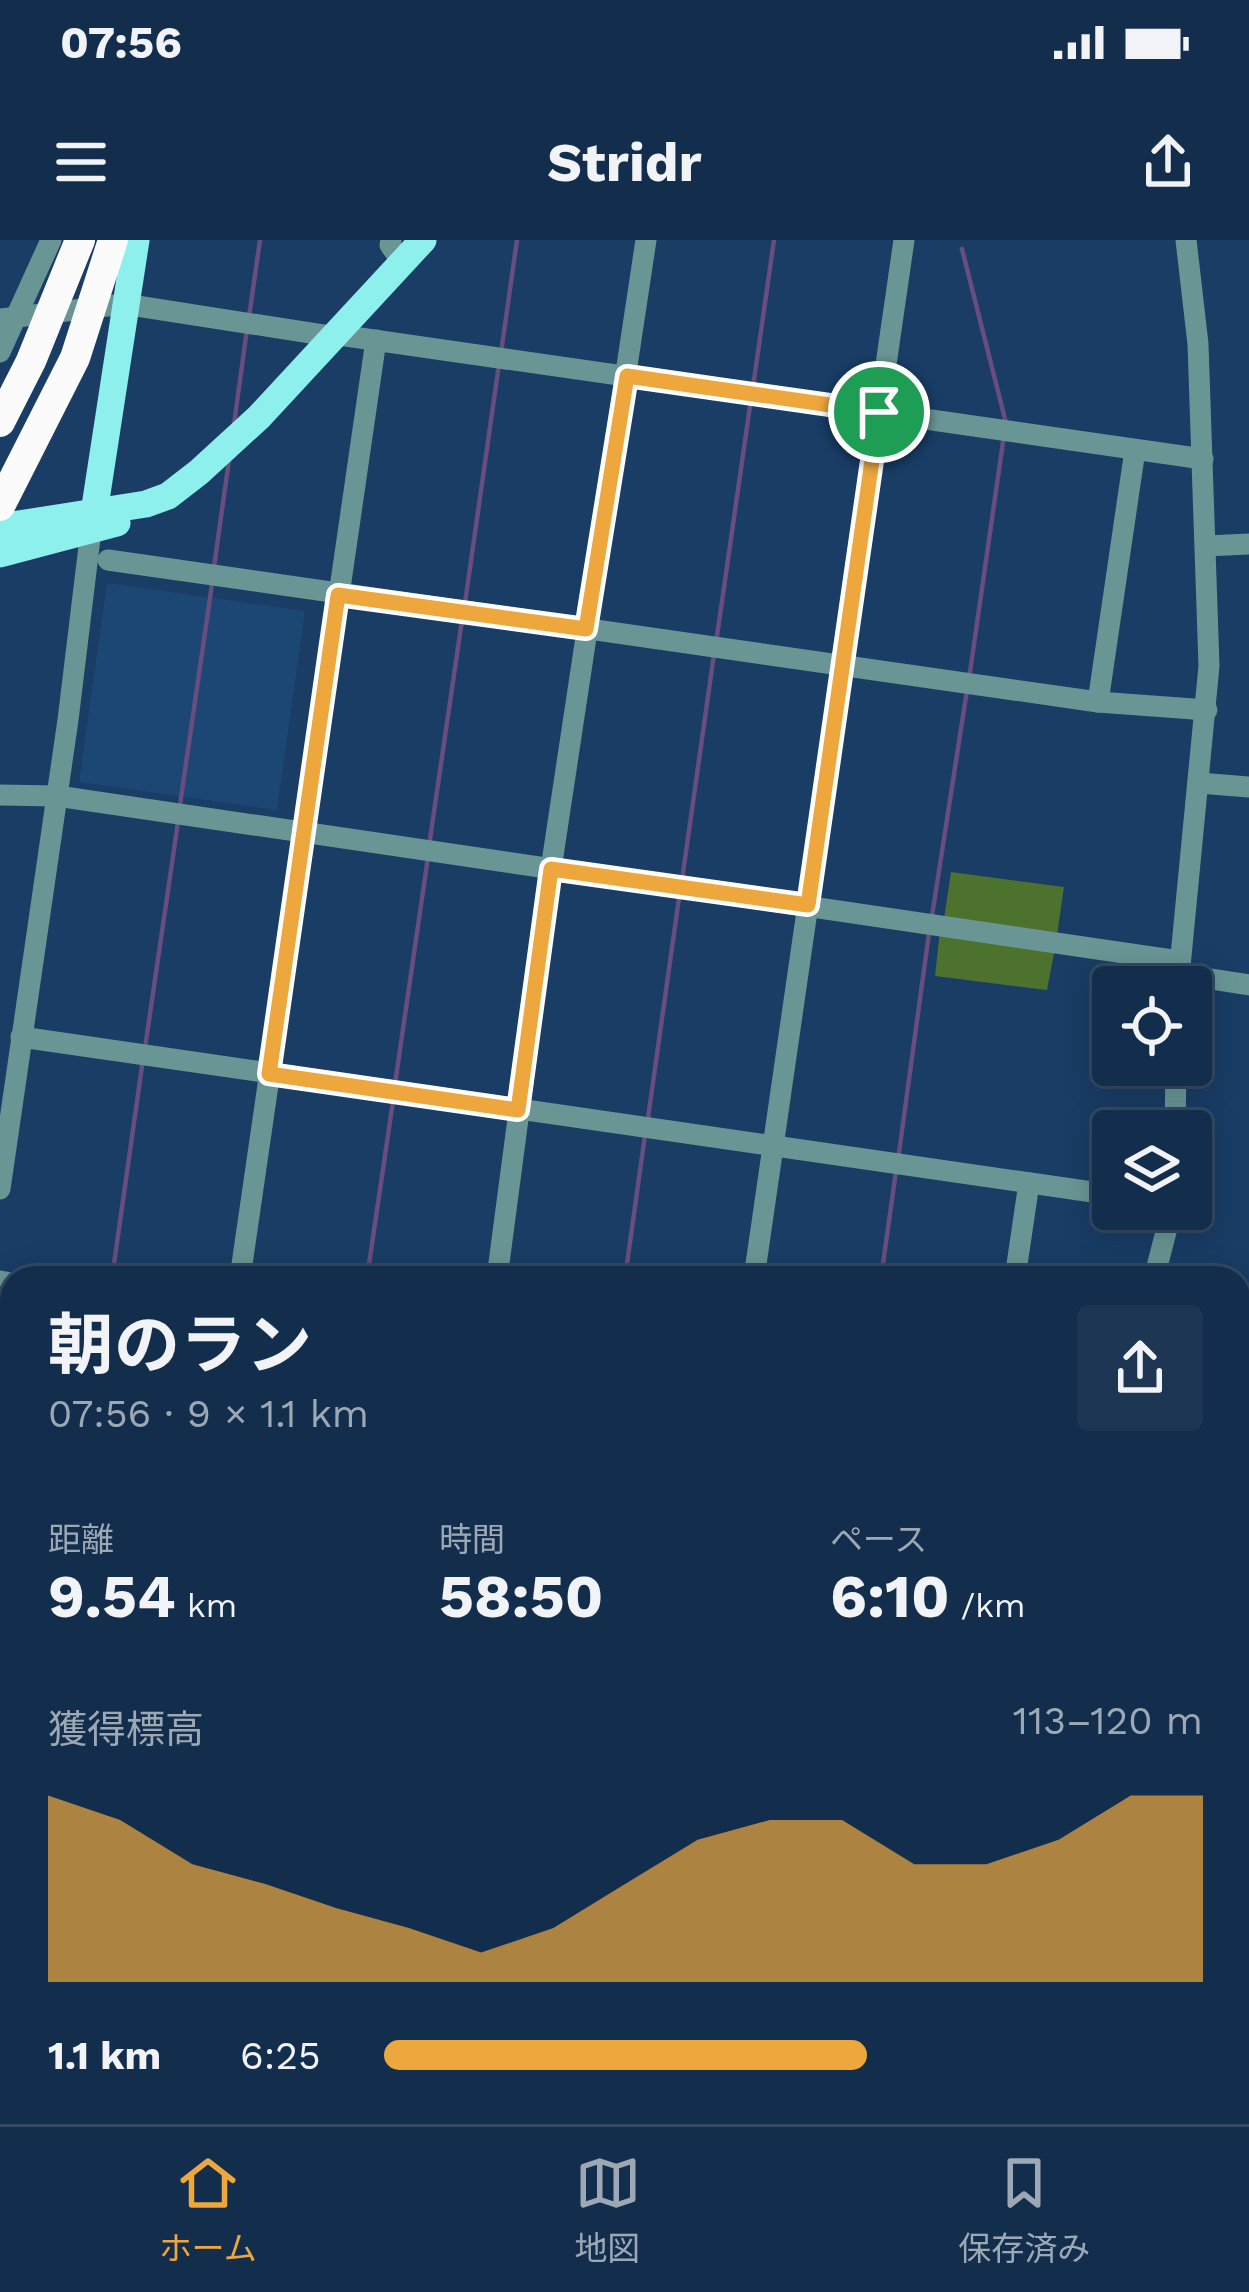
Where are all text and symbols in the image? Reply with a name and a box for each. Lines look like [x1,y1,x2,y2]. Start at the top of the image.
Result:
text: 07:56 [60,16,182,69]
icon: menu [48,129,114,195]
icon: share [1135,129,1201,195]
text: Stridr [547,131,702,194]
pin [828,361,930,463]
icon: arrive [846,379,912,445]
map controls [1092,966,1212,1230]
button: locate [1092,966,1212,1086]
button: layers [1092,1110,1212,1230]
button: share [1077,1305,1203,1431]
text: 朝のラン [48,1307,312,1384]
text: 07:56 · 9 × 1.1 km [48,1391,369,1436]
text: 距離 [48,1520,114,1559]
text: 時間 [439,1520,505,1559]
text: ペース [830,1520,927,1559]
text: 9.54 [48,1561,176,1632]
text: 58:50 [439,1561,603,1632]
text: 6:10 [830,1561,950,1632]
text: km [176,1586,237,1625]
text: /km [950,1586,1025,1625]
text: 113–120 m [1013,1698,1203,1743]
text: 獲得標高 [48,1707,204,1752]
text: 1.1 km [48,2033,161,2078]
text: 6:25 [240,2033,321,2078]
tab: ホーム [159,2150,257,2270]
tab: 地図 [575,2150,641,2270]
tab: 保存済み [958,2150,1090,2270]

